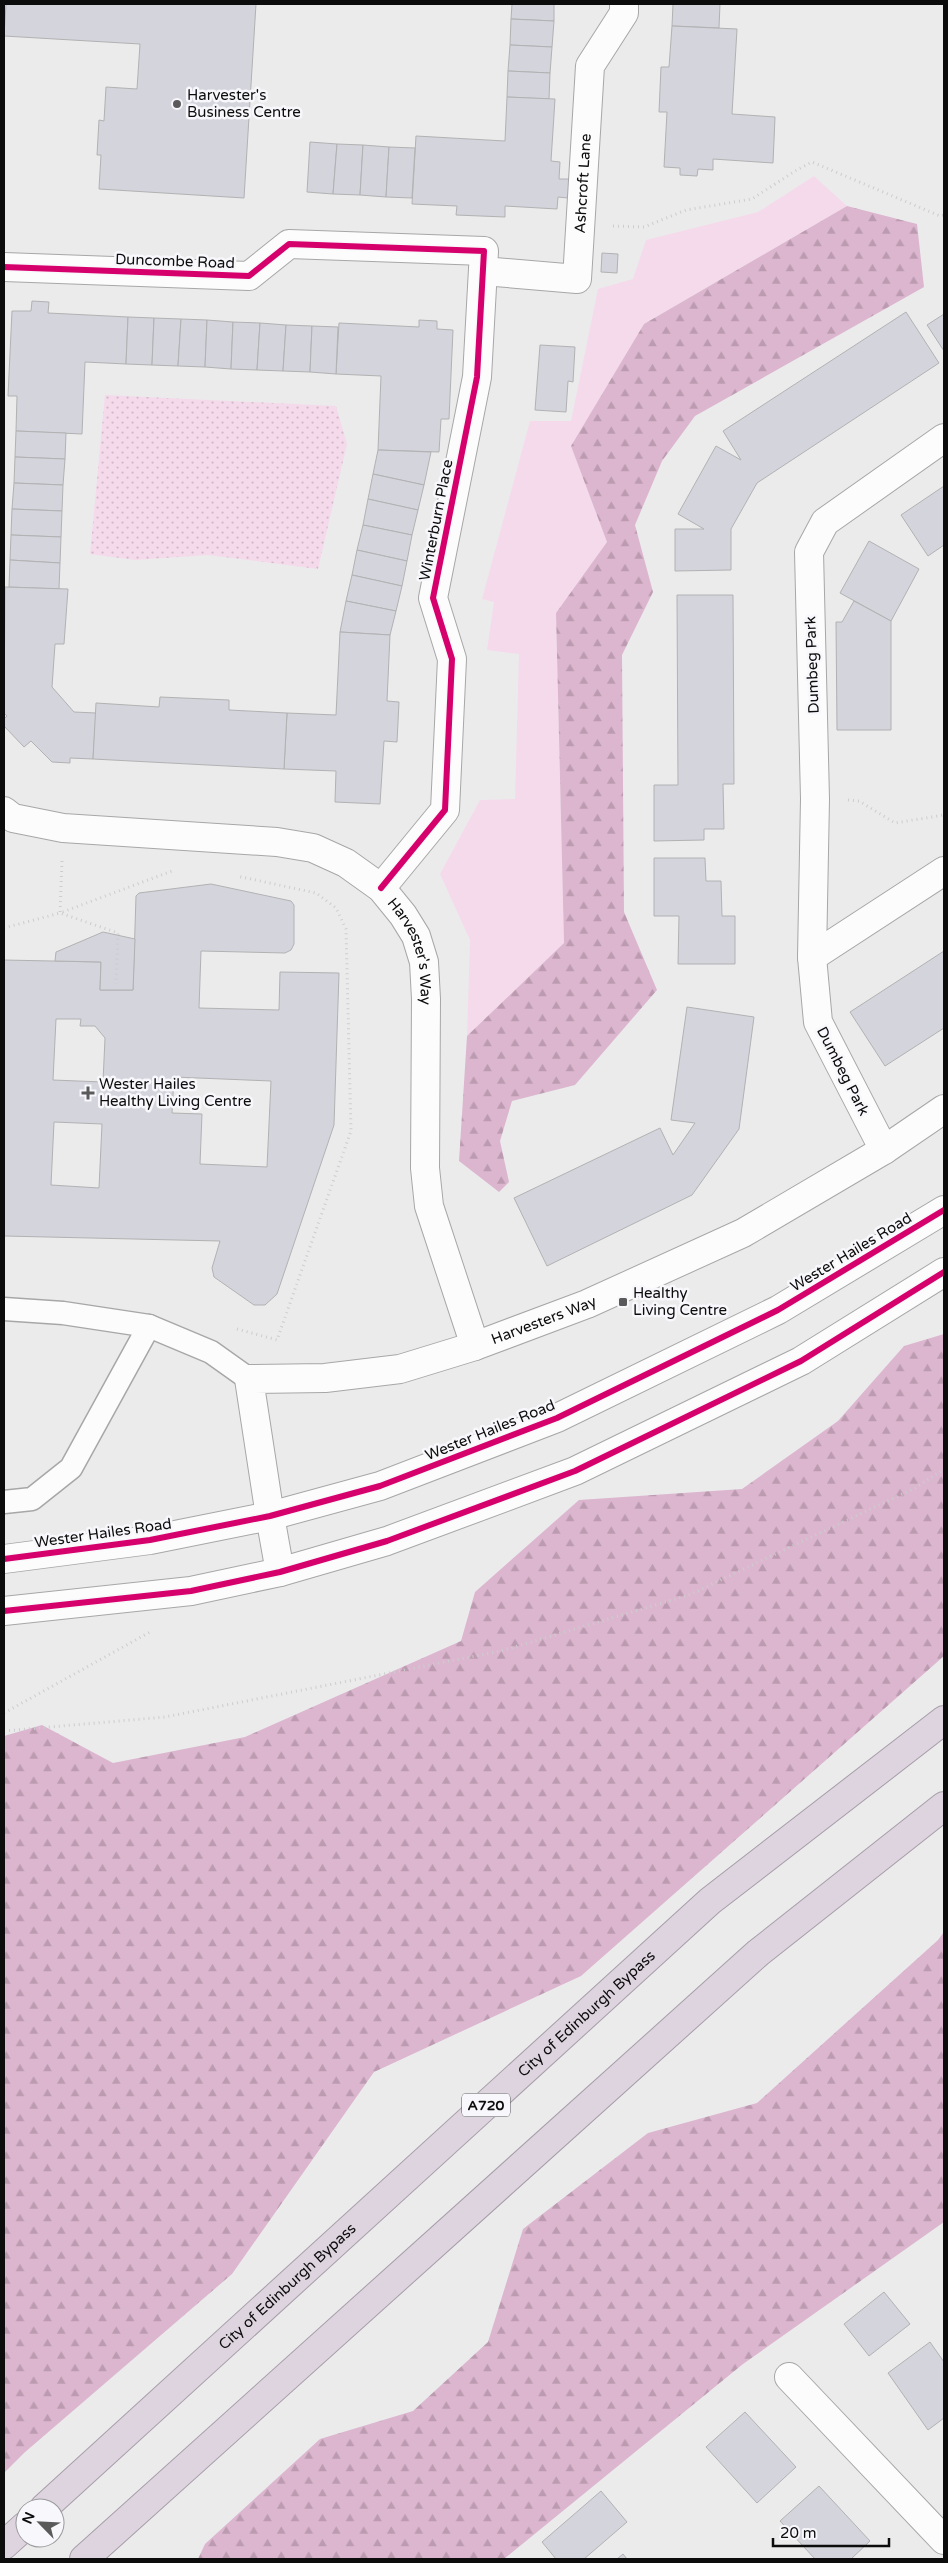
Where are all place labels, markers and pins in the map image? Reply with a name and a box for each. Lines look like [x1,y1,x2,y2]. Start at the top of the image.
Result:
place label: Harvester's Business Centre [187,86,301,121]
marker: Harvester's Business Centre [171,98,183,110]
place label: Wester Hailes Healthy Living Centre [99,1075,251,1110]
marker: Wester Hailes Healthy Living Centre [81,1086,95,1100]
place label: Healthy Living Centre [633,1284,727,1319]
marker: Healthy Living Centre [617,1296,629,1308]

